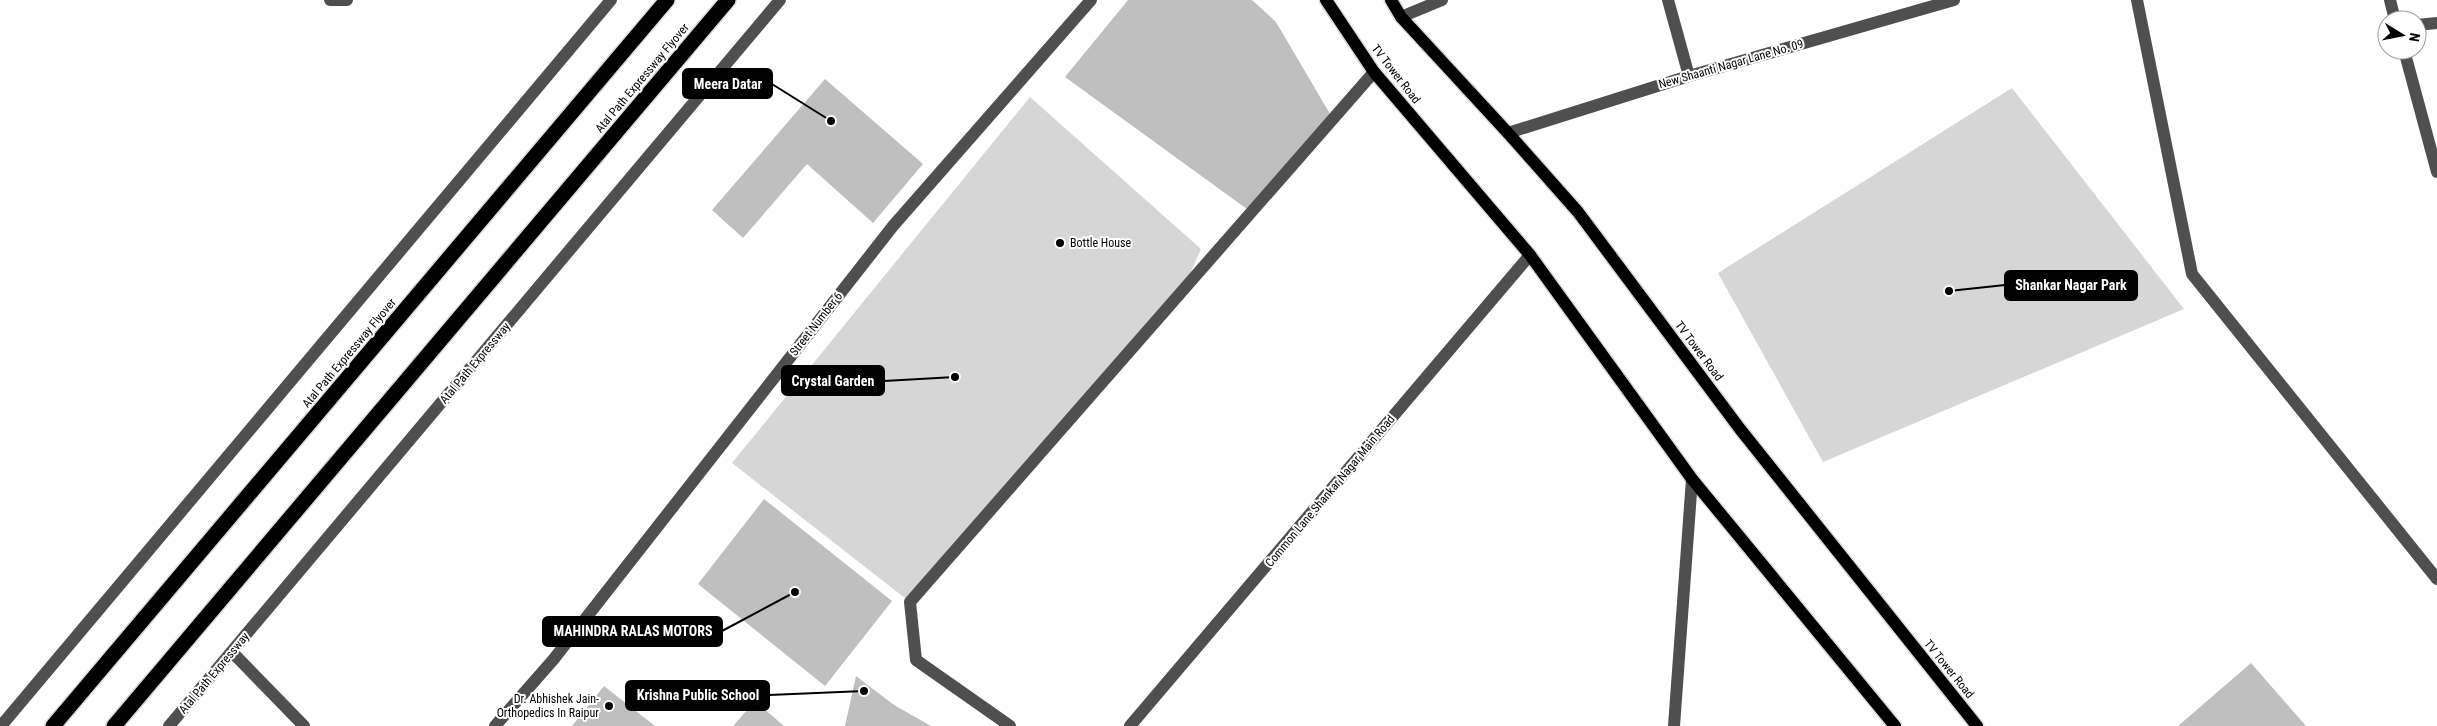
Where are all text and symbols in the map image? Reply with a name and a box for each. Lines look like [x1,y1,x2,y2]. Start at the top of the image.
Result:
north arrow [2377,10,2427,60]
street label: Atal Path Expressway Flyover [592,20,692,135]
text: N [2406,32,2423,43]
street label: New Shaanti Nagar Lane No. 09 [1657,37,1805,91]
street label: TV Tower Road [1369,42,1423,106]
callout: Meera Datar [683,69,772,98]
text: Meera Datar [694,76,763,92]
place label: Bottle House [1070,236,1132,250]
marker: Bottle House [1054,237,1066,249]
callout: Shankar Nagar Park [2005,271,2137,300]
text: Shankar Nagar Park [2015,277,2127,293]
street label: Street Number 6 [787,289,845,359]
street label: Atal Path Expressway Flyover [299,295,399,410]
street label: TV Tower Road [1672,318,1726,384]
street label: Atal Path Expressway [437,320,513,406]
callout: Crystal Garden [782,366,884,395]
text: Crystal Garden [792,373,875,389]
street label: Common Lane Shankar Nagar Main Road [1262,412,1398,570]
callout: MAHINDRA RALAS MOTORS [543,617,722,646]
text: MAHINDRA RALAS MOTORS [553,623,713,639]
street label: Atal Path Expressway [176,630,252,716]
street label: TV Tower Road [1921,637,1977,701]
callout: Krishna Public School [626,681,769,710]
text: Krishna Public School [637,687,759,703]
place label: Dr. Abhishek Jain- Orthopedics In Raipur [497,692,599,720]
marker: Dr. Abhishek Jain- Orthopedics In Raipur [603,700,615,712]

